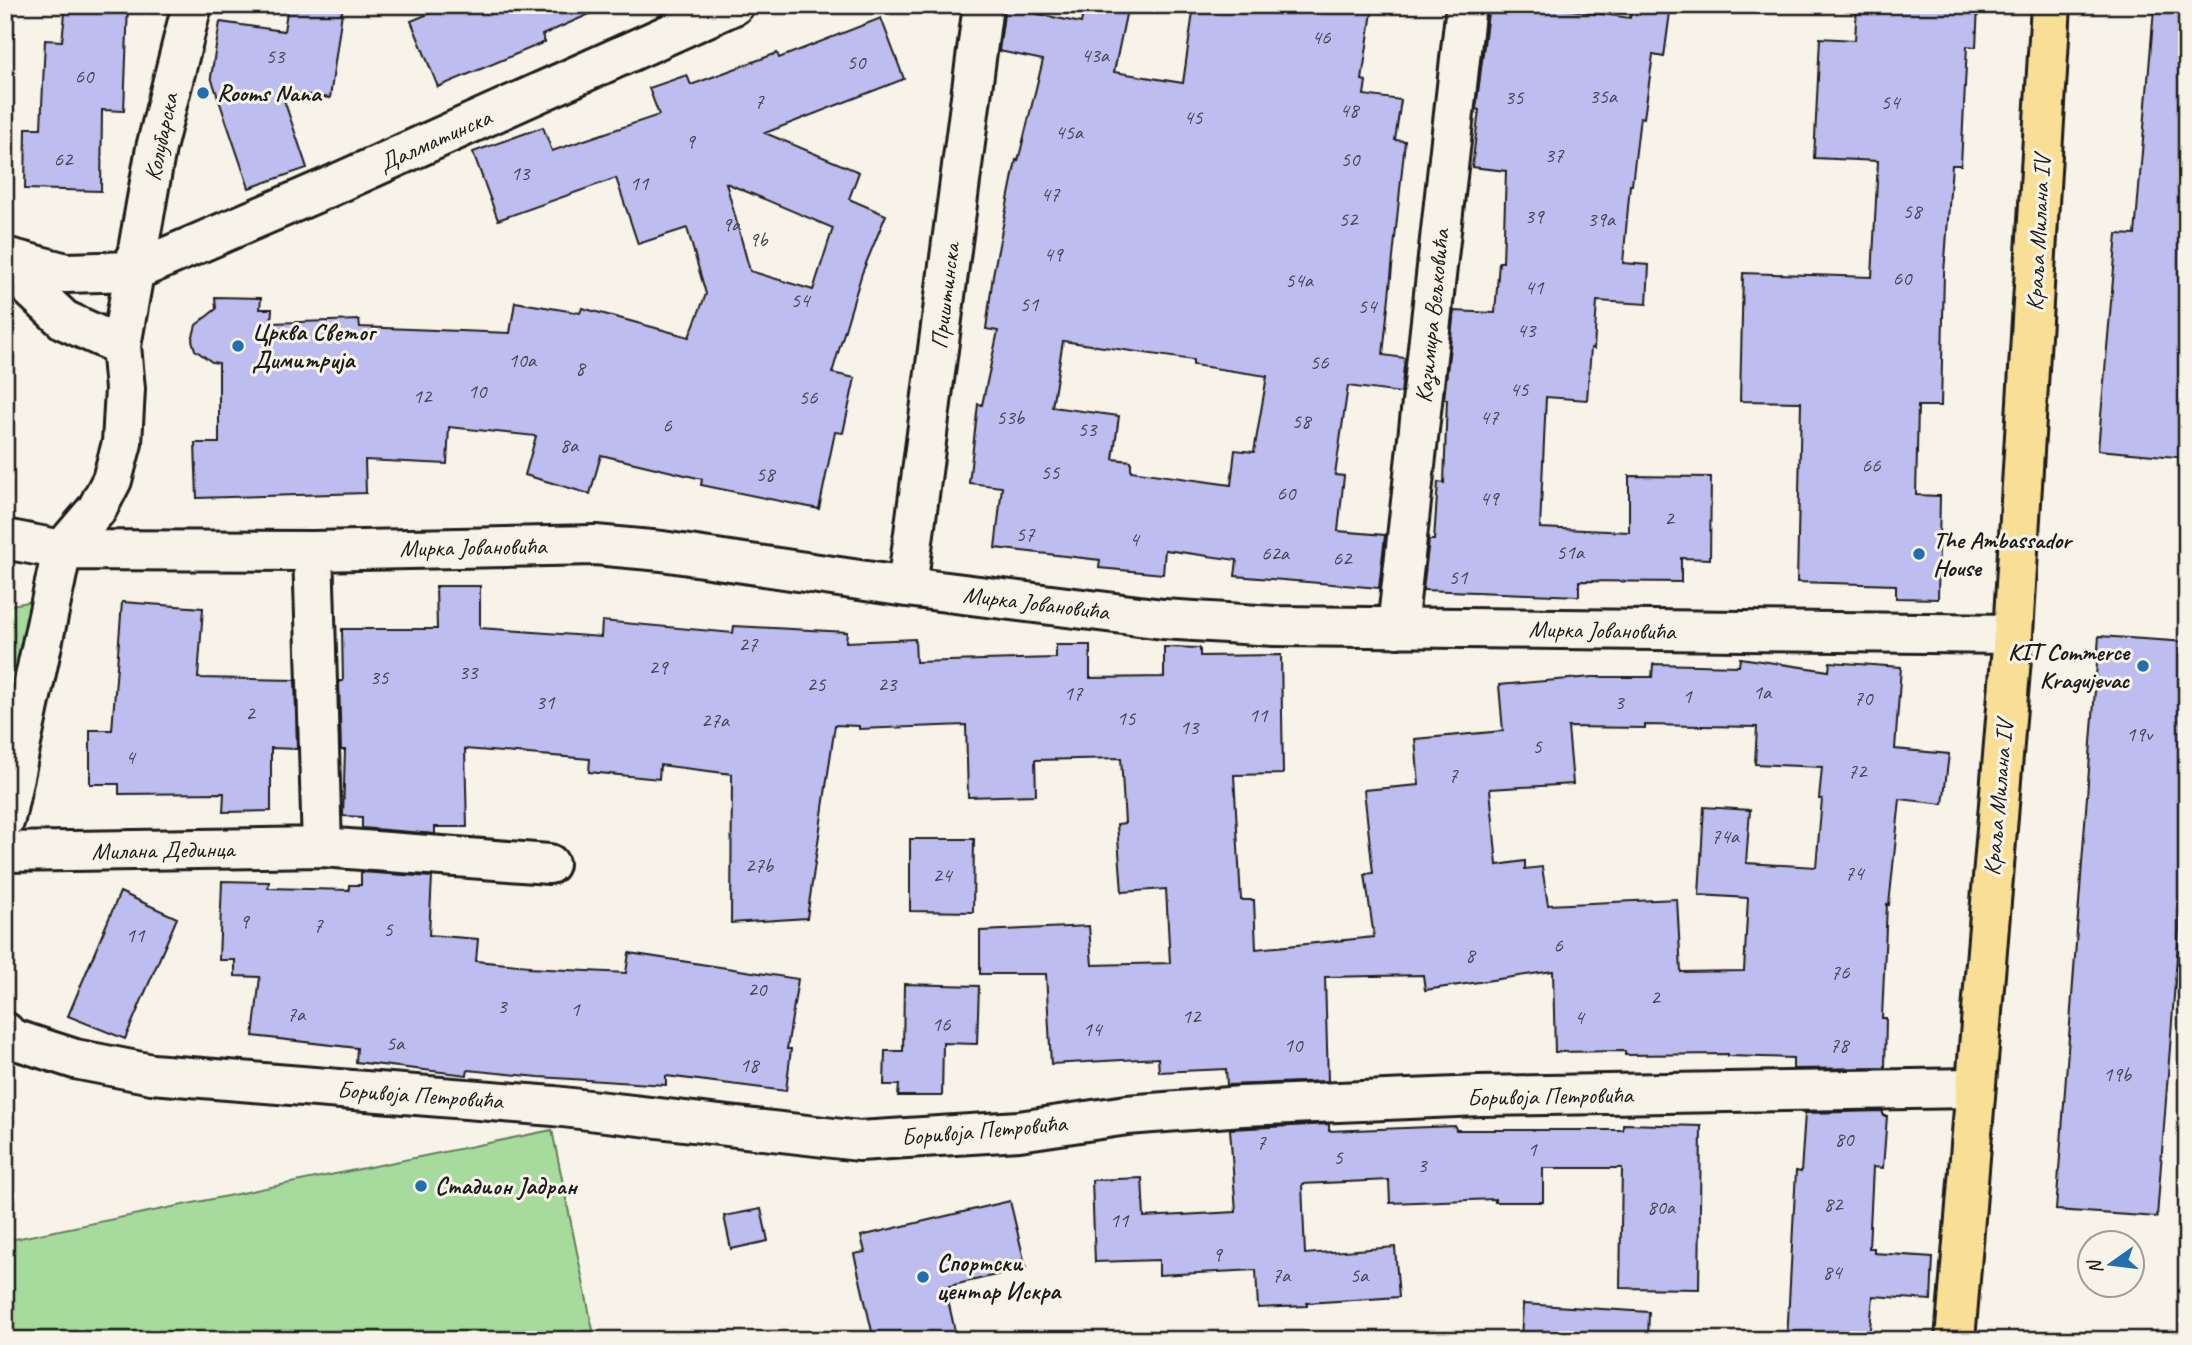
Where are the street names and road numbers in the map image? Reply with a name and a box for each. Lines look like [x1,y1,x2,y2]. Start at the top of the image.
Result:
street label: Колубарска [137,89,185,183]
street label: Далматинска [374,101,497,178]
street label: Краља Милана IV [2019,150,2057,312]
street label: Казимира Вељковића [1408,226,1457,404]
street label: Приштинска [924,239,967,350]
street label: Мирка Јовановића [399,531,548,563]
street label: Мирка Јовановића [961,579,1112,627]
street label: Мирка Јовановића [1528,614,1677,646]
street label: Краља Милана IV [1976,715,2020,877]
street label: Милана Дединца [91,834,237,866]
street label: Боривоја Петровића [336,1074,505,1116]
street label: Боривоја Петровића [1467,1080,1635,1112]
street label: Боривоја Петровића [900,1108,1069,1152]

